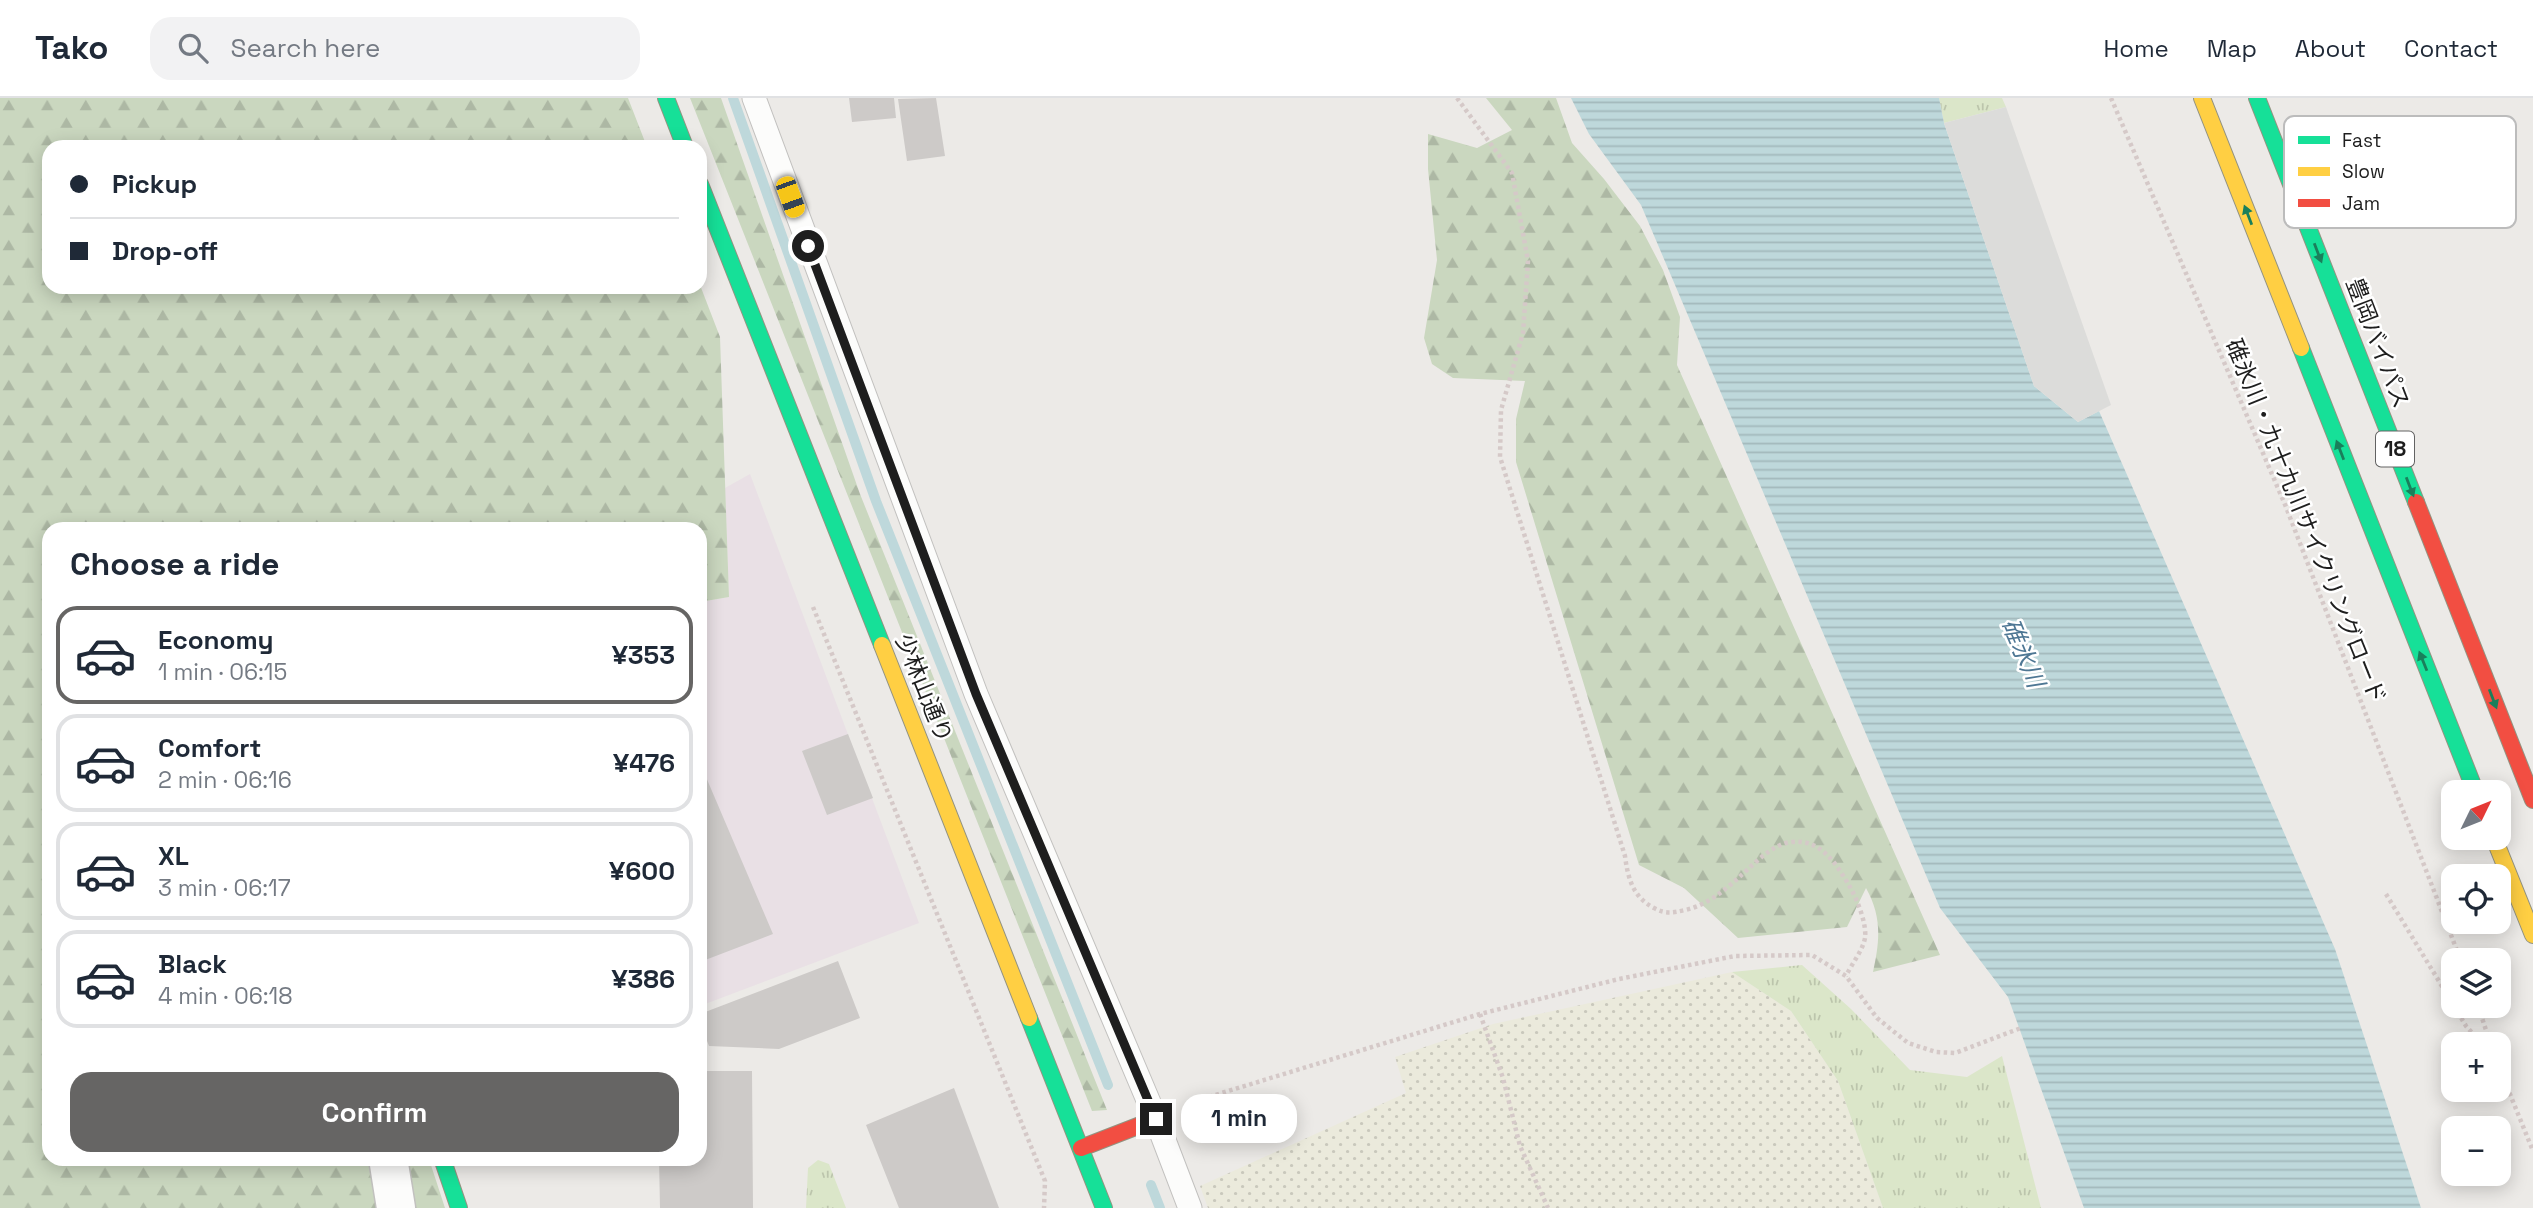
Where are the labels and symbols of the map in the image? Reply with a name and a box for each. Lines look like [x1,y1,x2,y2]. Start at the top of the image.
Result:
legend [2284,116,2516,228]
text: Fast [2342,128,2382,153]
text: Slow [2342,159,2385,184]
car [773,174,808,220]
text: Jam [2342,191,2380,216]
one-way arrow [2242,204,2253,225]
route start [792,230,824,262]
one-way arrow [2312,242,2323,263]
street label: 豊岡バイパス [2339,273,2417,413]
street label: 碓氷川・九十九川サイクリングロード [2219,334,2393,708]
road number: 18 [2376,432,2414,466]
one-way arrow [2334,439,2345,460]
one-way arrow [2404,477,2415,498]
water label: 碓氷川 [1995,614,2053,695]
street label: 少林山通り [889,629,959,747]
one-way arrow [2418,651,2429,672]
one-way arrow [2488,689,2499,710]
north arrow [2441,780,2511,850]
callout: 1 min [1180,1094,1296,1144]
route end [1140,1103,1172,1135]

